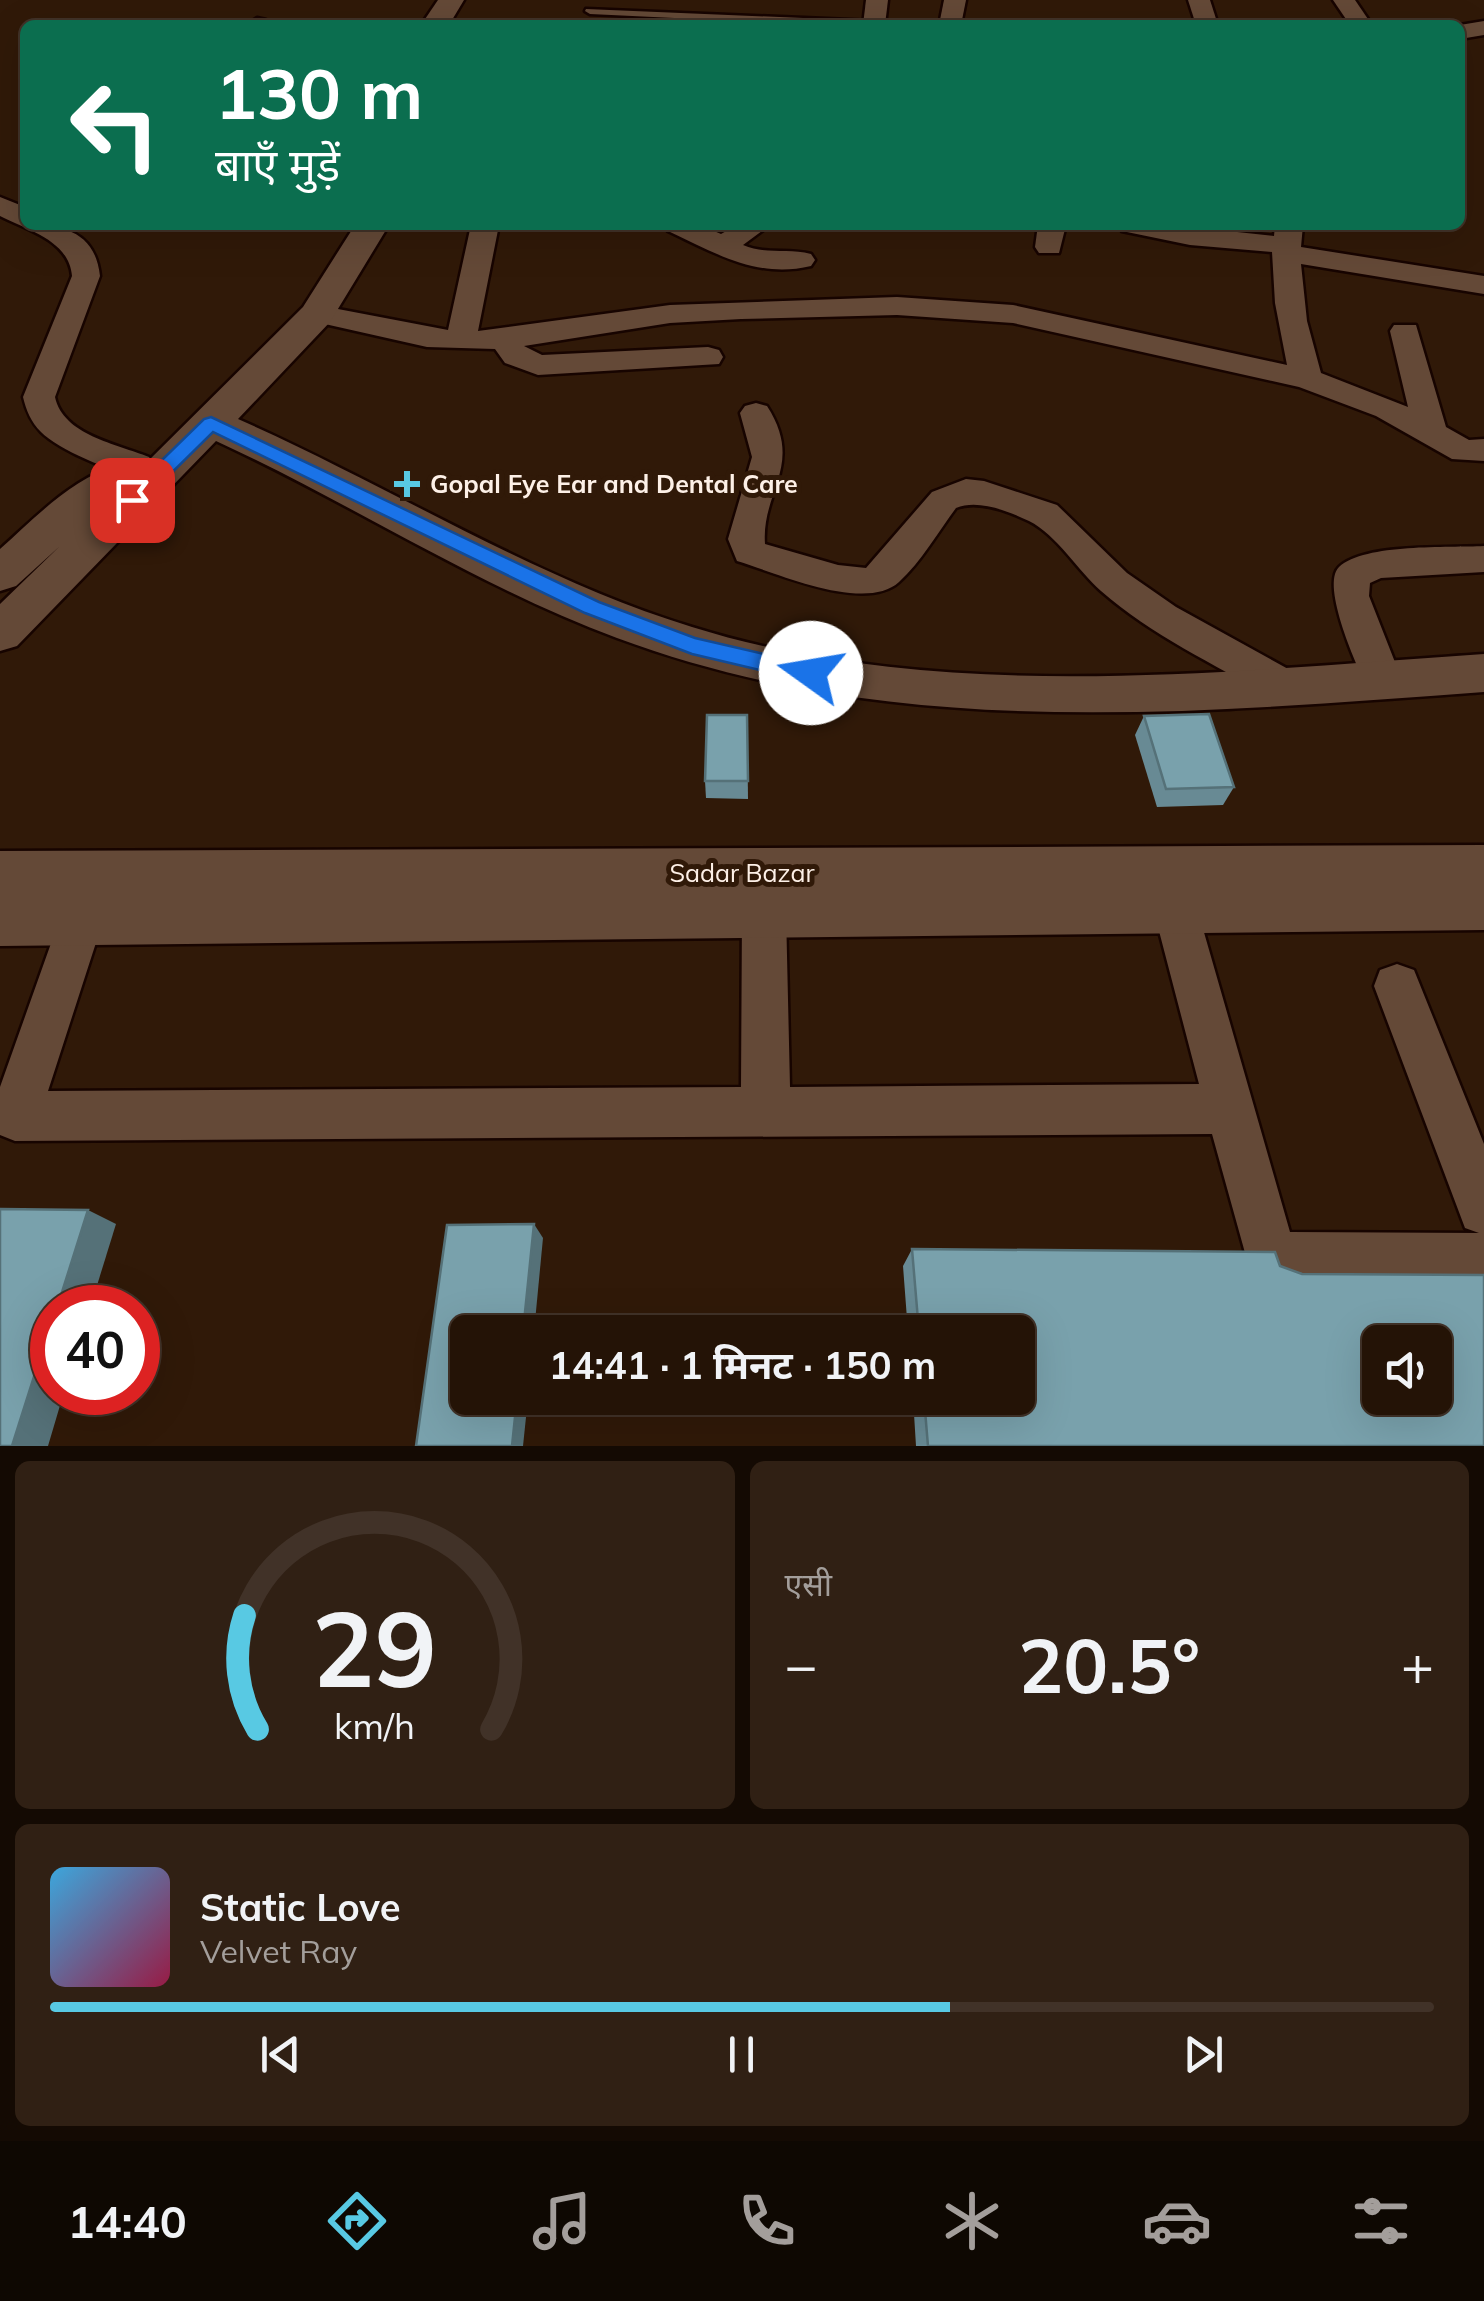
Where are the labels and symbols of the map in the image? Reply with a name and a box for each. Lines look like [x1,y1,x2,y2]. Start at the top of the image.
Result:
pin [90,458,175,543]
place label: Gopal Eye Ear and Dental Care [430,468,798,499]
marker: Gopal Eye Ear and Dental Care [394,471,420,497]
position arrow [759,621,863,725]
street label: Sadar Bazar [669,857,815,888]
speed limit sign: 40 [30,1285,160,1415]

